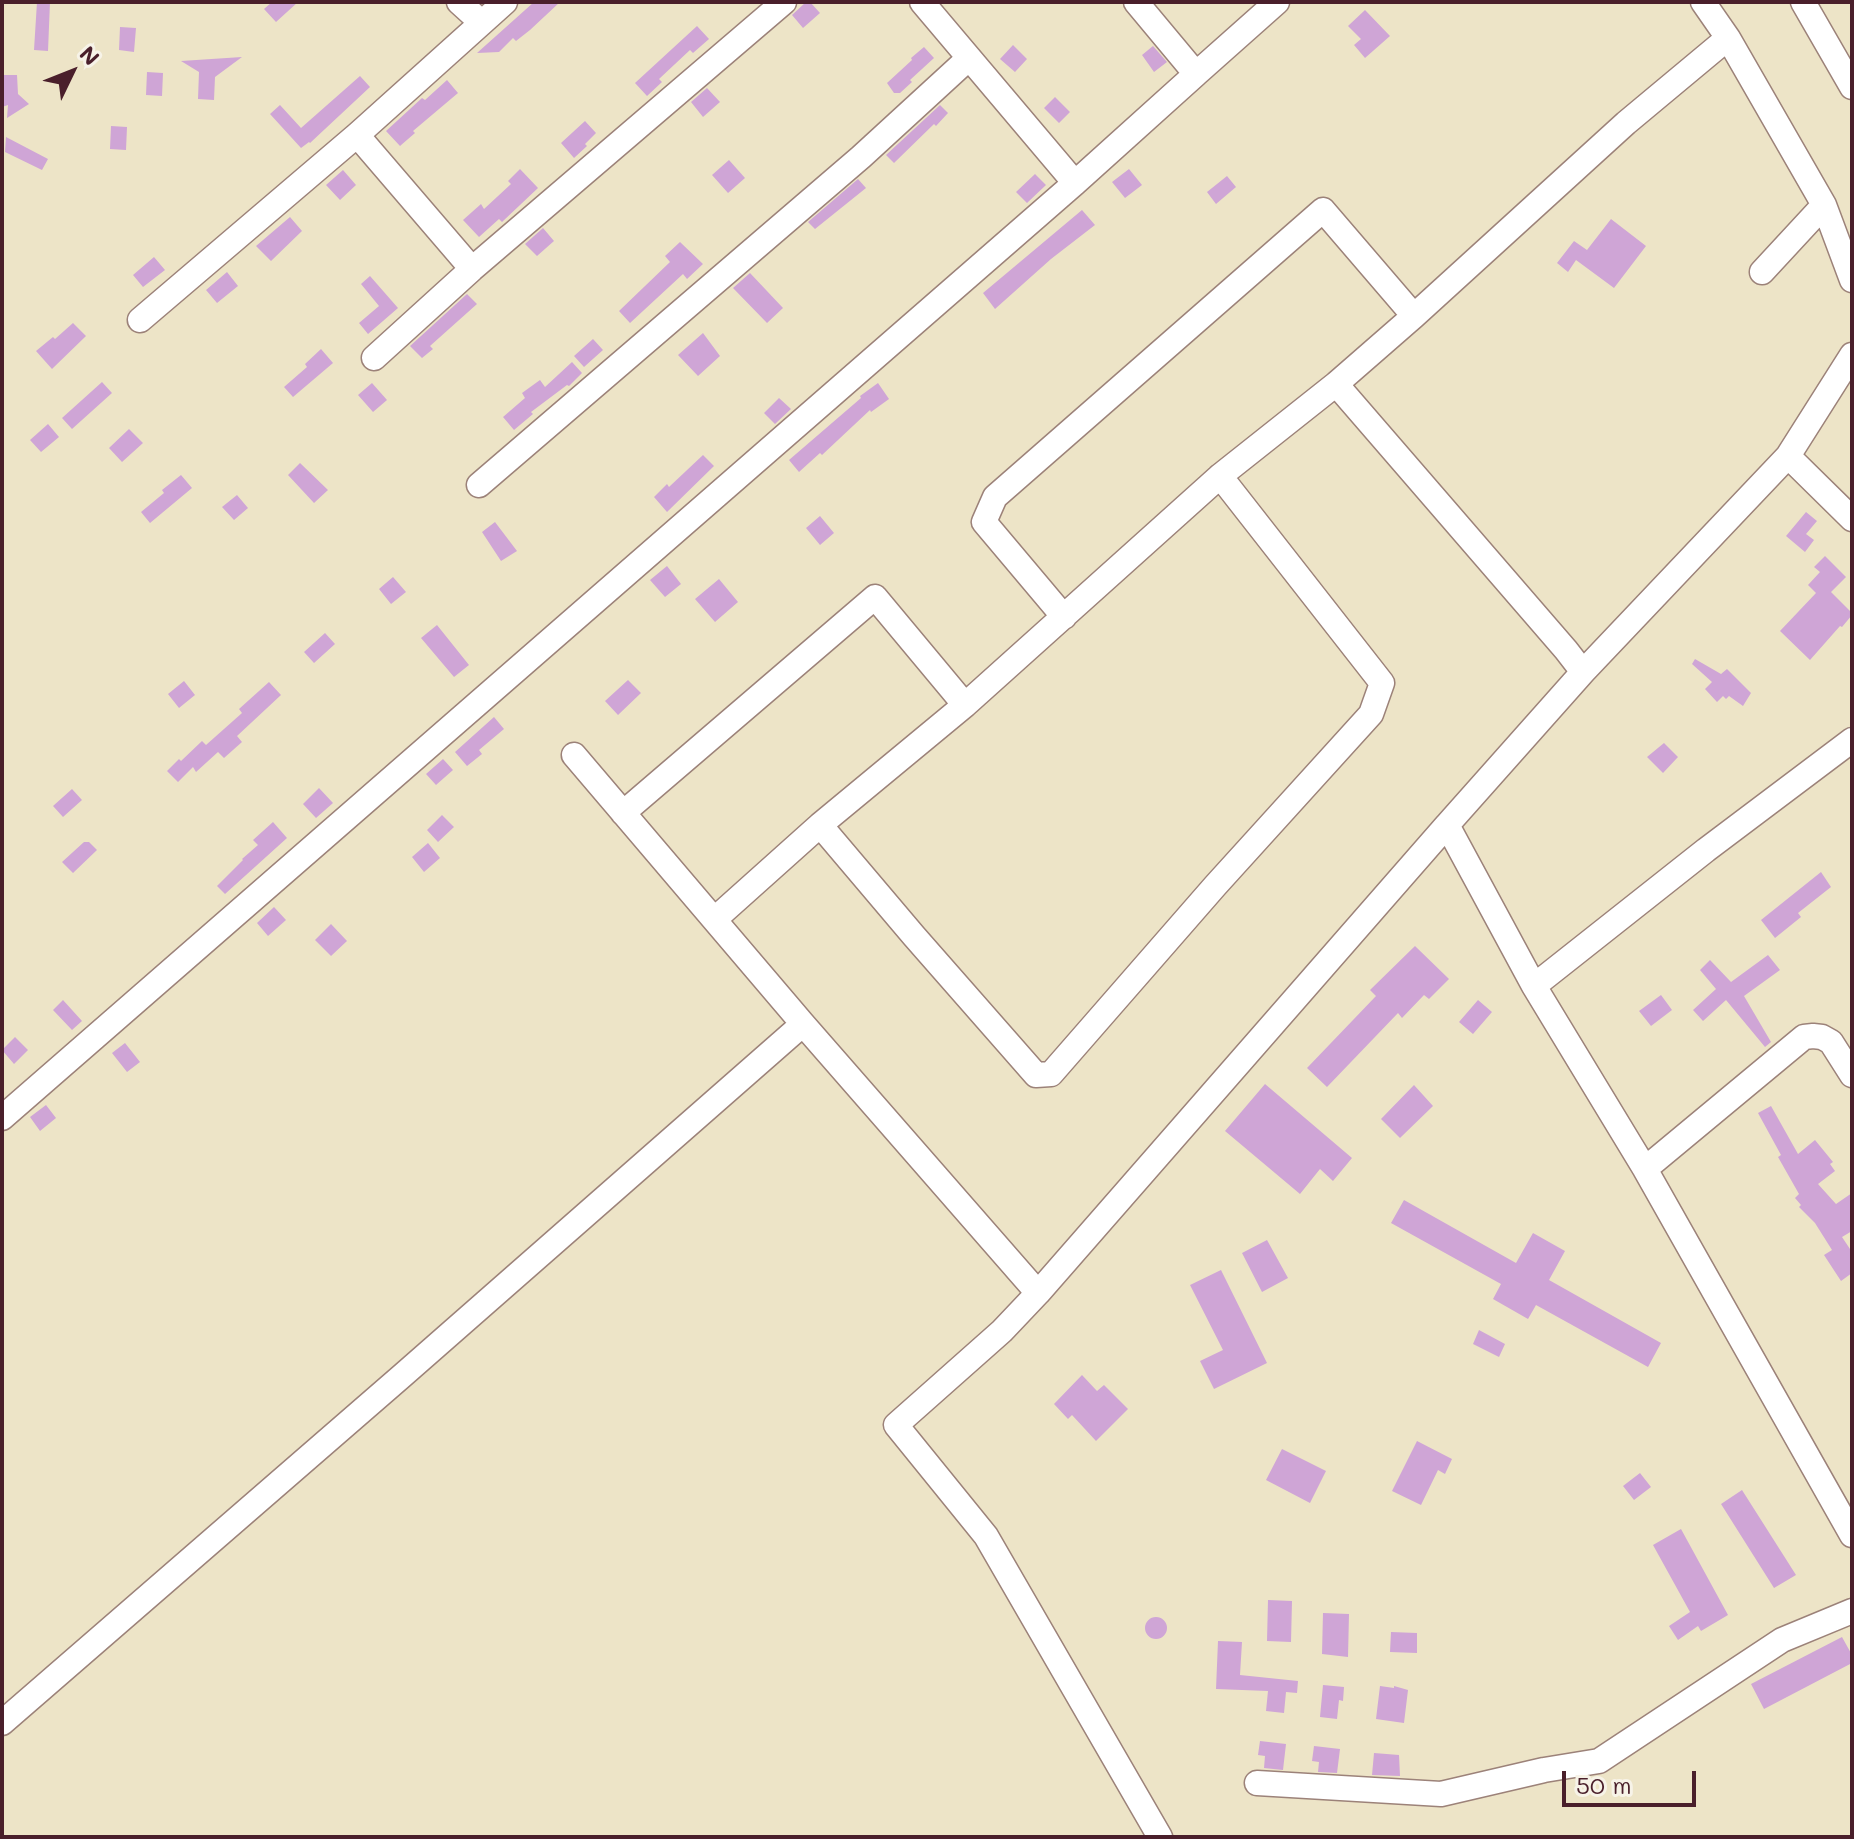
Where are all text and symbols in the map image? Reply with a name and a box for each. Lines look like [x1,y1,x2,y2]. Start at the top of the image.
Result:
north arrow [32,32,112,112]
text: N [74,39,106,71]
scale bar [1566,1755,1700,1805]
text: 50 m [1576,1769,1632,1800]

